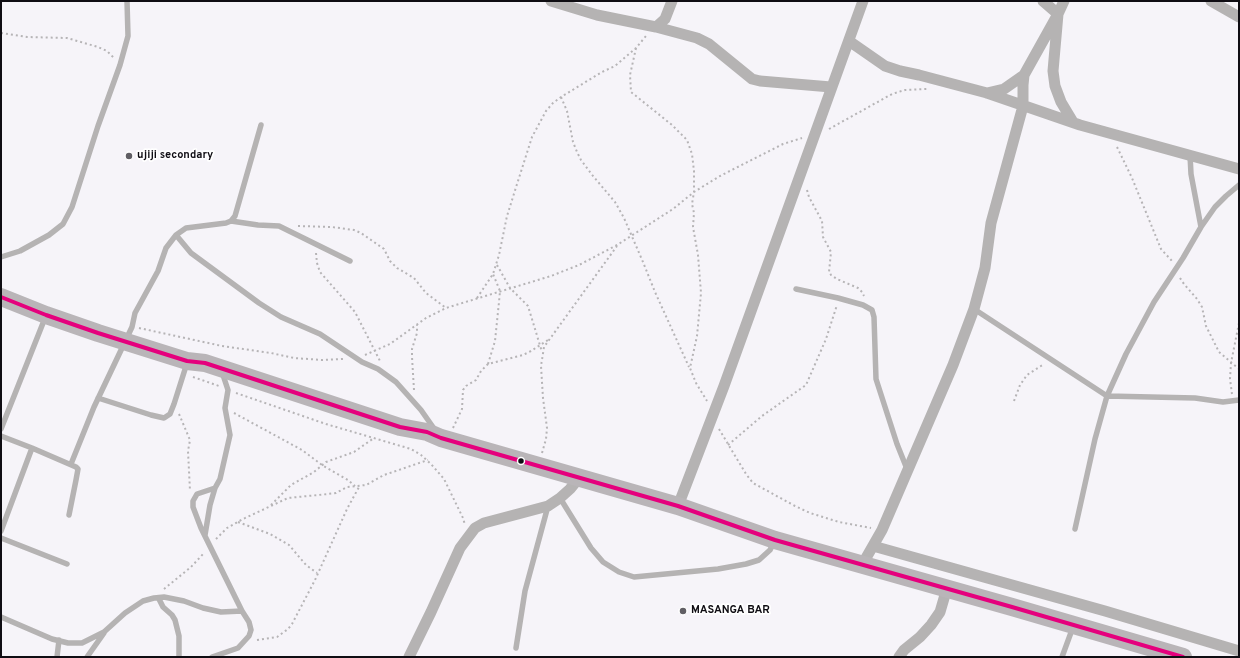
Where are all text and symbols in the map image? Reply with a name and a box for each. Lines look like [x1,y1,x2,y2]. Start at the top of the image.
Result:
place label: ujiji secondary [137,149,213,163]
marker: ujiji secondary [124,151,134,161]
unlabelled marker [516,456,526,466]
place label: MASANGA BAR [691,604,770,618]
marker: MASANGA BAR [678,606,688,616]

